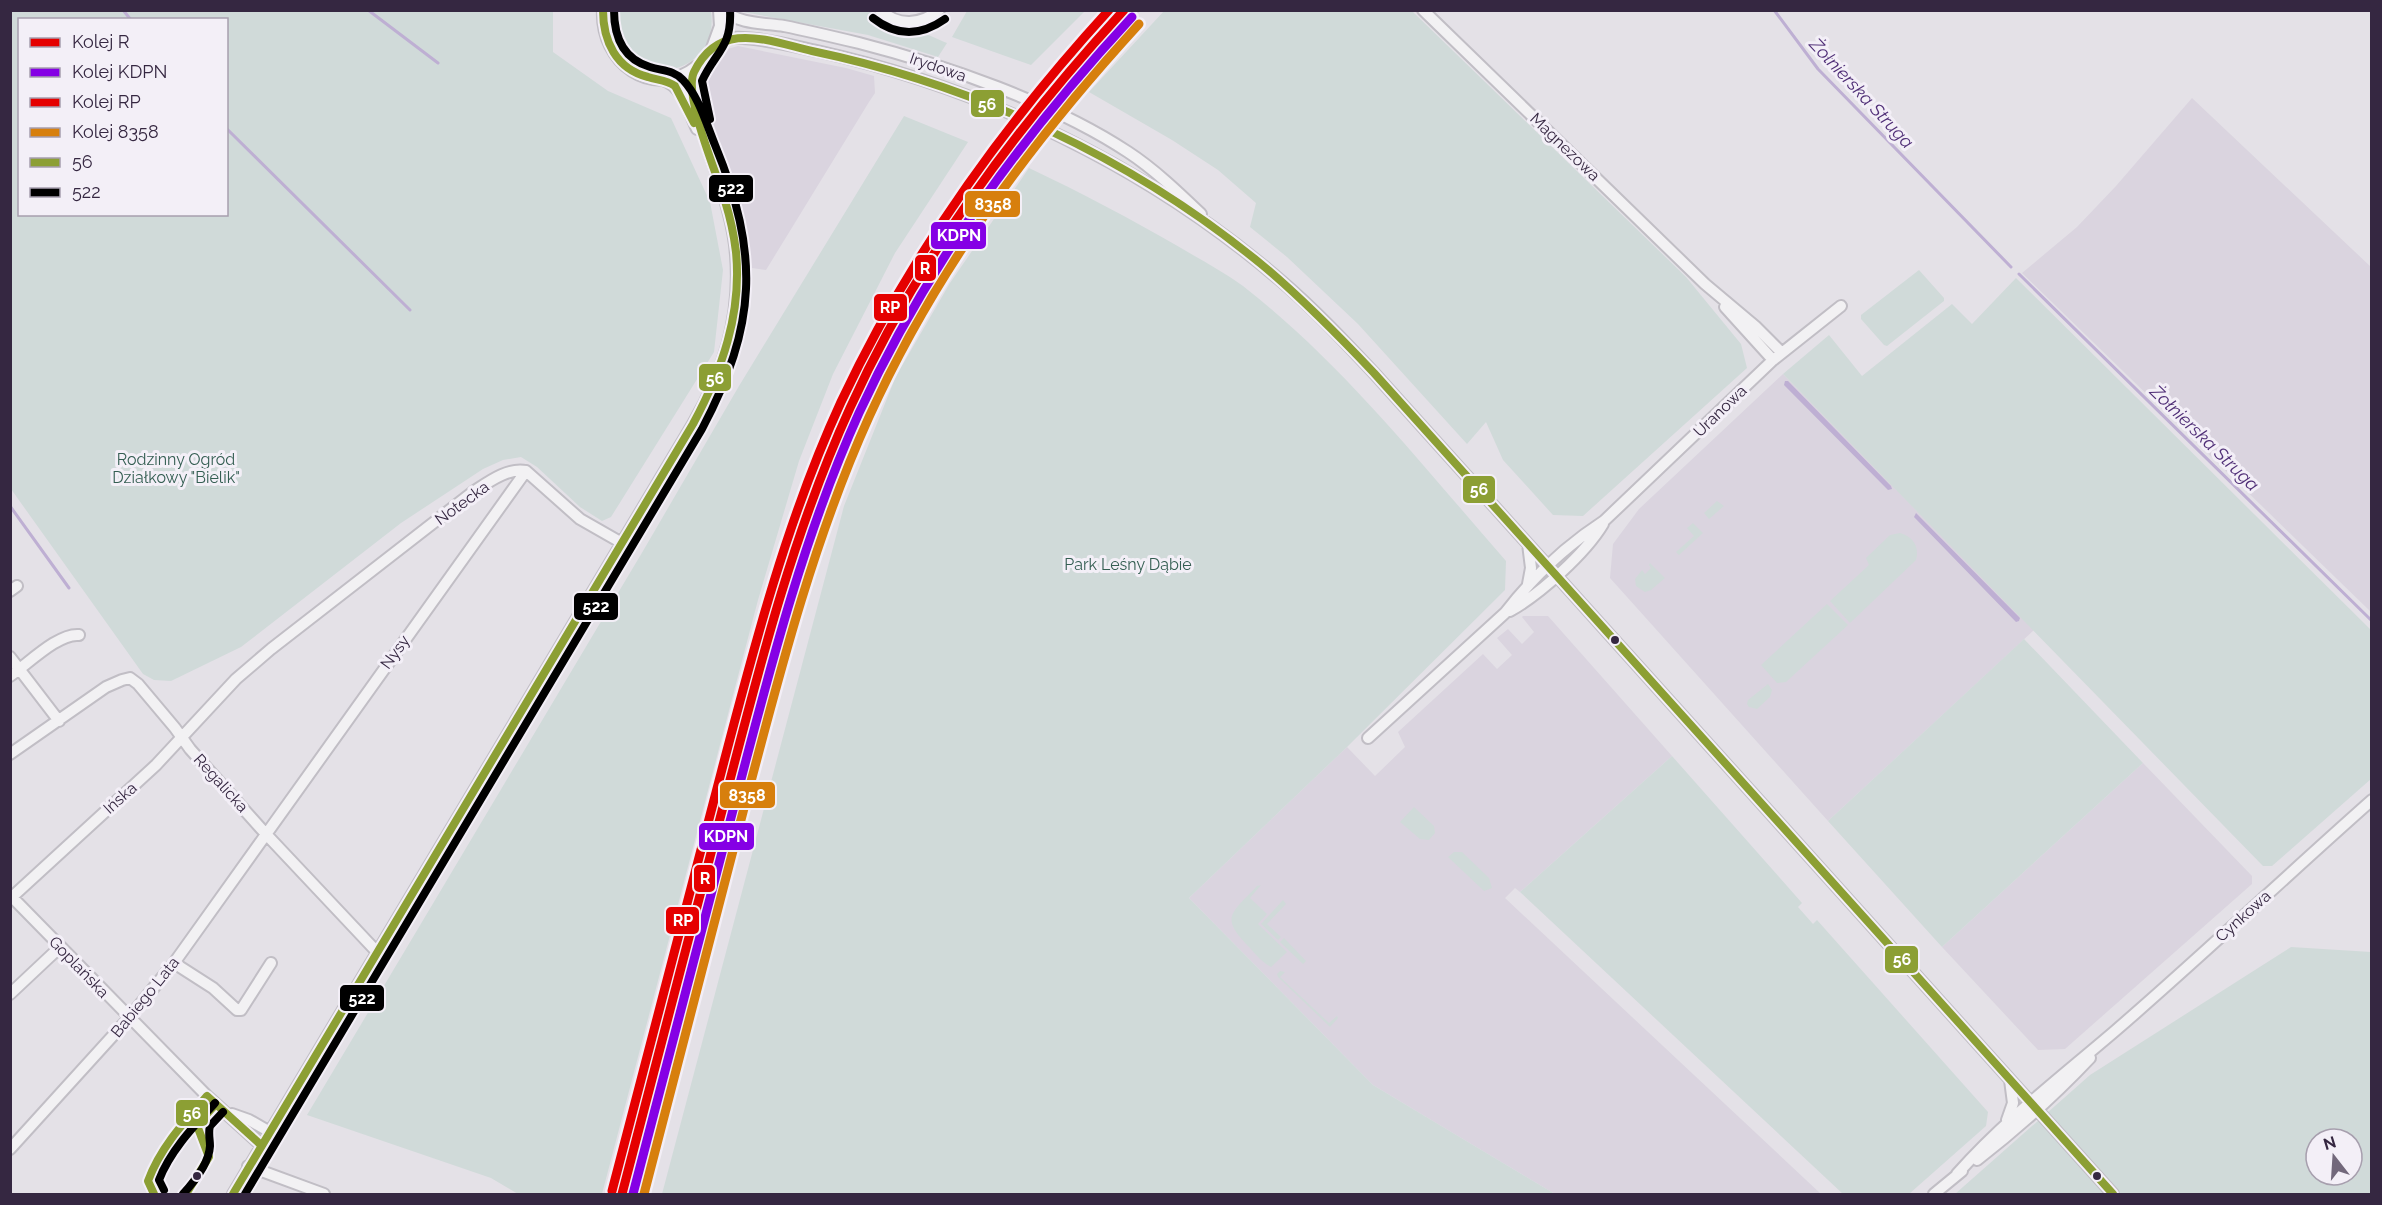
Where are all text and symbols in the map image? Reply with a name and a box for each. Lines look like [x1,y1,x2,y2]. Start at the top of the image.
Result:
legend [18,18,228,216]
text: Kolej R [72,31,130,52]
water label: Żołnierska Struga [1805,33,1919,153]
street label: Irydowa [907,48,969,86]
text: Kolej KDPN [72,61,167,82]
line badge: 56 [970,89,1005,118]
text: Kolej RP [72,91,141,112]
text: 56 [978,95,997,114]
street label: Magnezowa [1526,109,1604,185]
text: Kolej 8358 [72,121,159,142]
text: 56 [72,151,93,172]
line badge: 522 [708,174,754,203]
text: 522 [718,179,744,198]
text: 522 [72,181,101,202]
line badge: 8358 [964,190,1021,218]
text: 8358 [974,195,1012,214]
line badge: KDPN [930,221,987,250]
text: KDPN [937,226,981,245]
line badge: R [914,254,937,282]
text: R [920,259,931,278]
line badge: RP [873,293,908,322]
text: RP [880,298,900,317]
line badge: 56 [698,363,732,392]
text: 56 [706,369,725,388]
water label: Żołnierska Struga [2146,380,2264,495]
street label: Uranowa [1690,381,1750,441]
park label: Rodzinny Ogród Działkowy "Bielik" [112,450,240,487]
line badge: 56 [1462,475,1496,504]
street label: Notecka [431,477,493,529]
text: 56 [1470,480,1489,499]
park label: Park Leśny Dąbie [1064,555,1192,574]
line badge: 522 [573,592,619,621]
text: 522 [583,597,609,616]
street label: Nysy [376,631,414,673]
unlabelled marker [1609,634,1621,646]
street label: Regalicka [190,750,252,816]
street label: Ińska [99,778,141,818]
line badge: 8358 [719,781,776,809]
text: 8358 [728,786,766,805]
line badge: KDPN [698,822,755,851]
text: KDPN [704,827,748,846]
line badge: R [693,864,716,893]
text: R [700,869,711,888]
street label: Cynkowa [2211,886,2275,946]
line badge: RP [665,906,700,935]
text: RP [673,911,693,930]
street label: Goplańska [45,932,113,1002]
line badge: 56 [1884,945,1919,974]
text: 56 [1893,950,1912,969]
street label: Babiego Lata [107,953,183,1041]
line badge: 522 [339,984,385,1012]
text: 522 [349,989,375,1008]
line badge: 56 [175,1099,209,1127]
text: 56 [183,1104,202,1123]
north arrow [2304,1127,2364,1187]
text: N [2321,1132,2338,1154]
unlabelled marker [191,1170,203,1182]
unlabelled marker [2091,1170,2103,1182]

